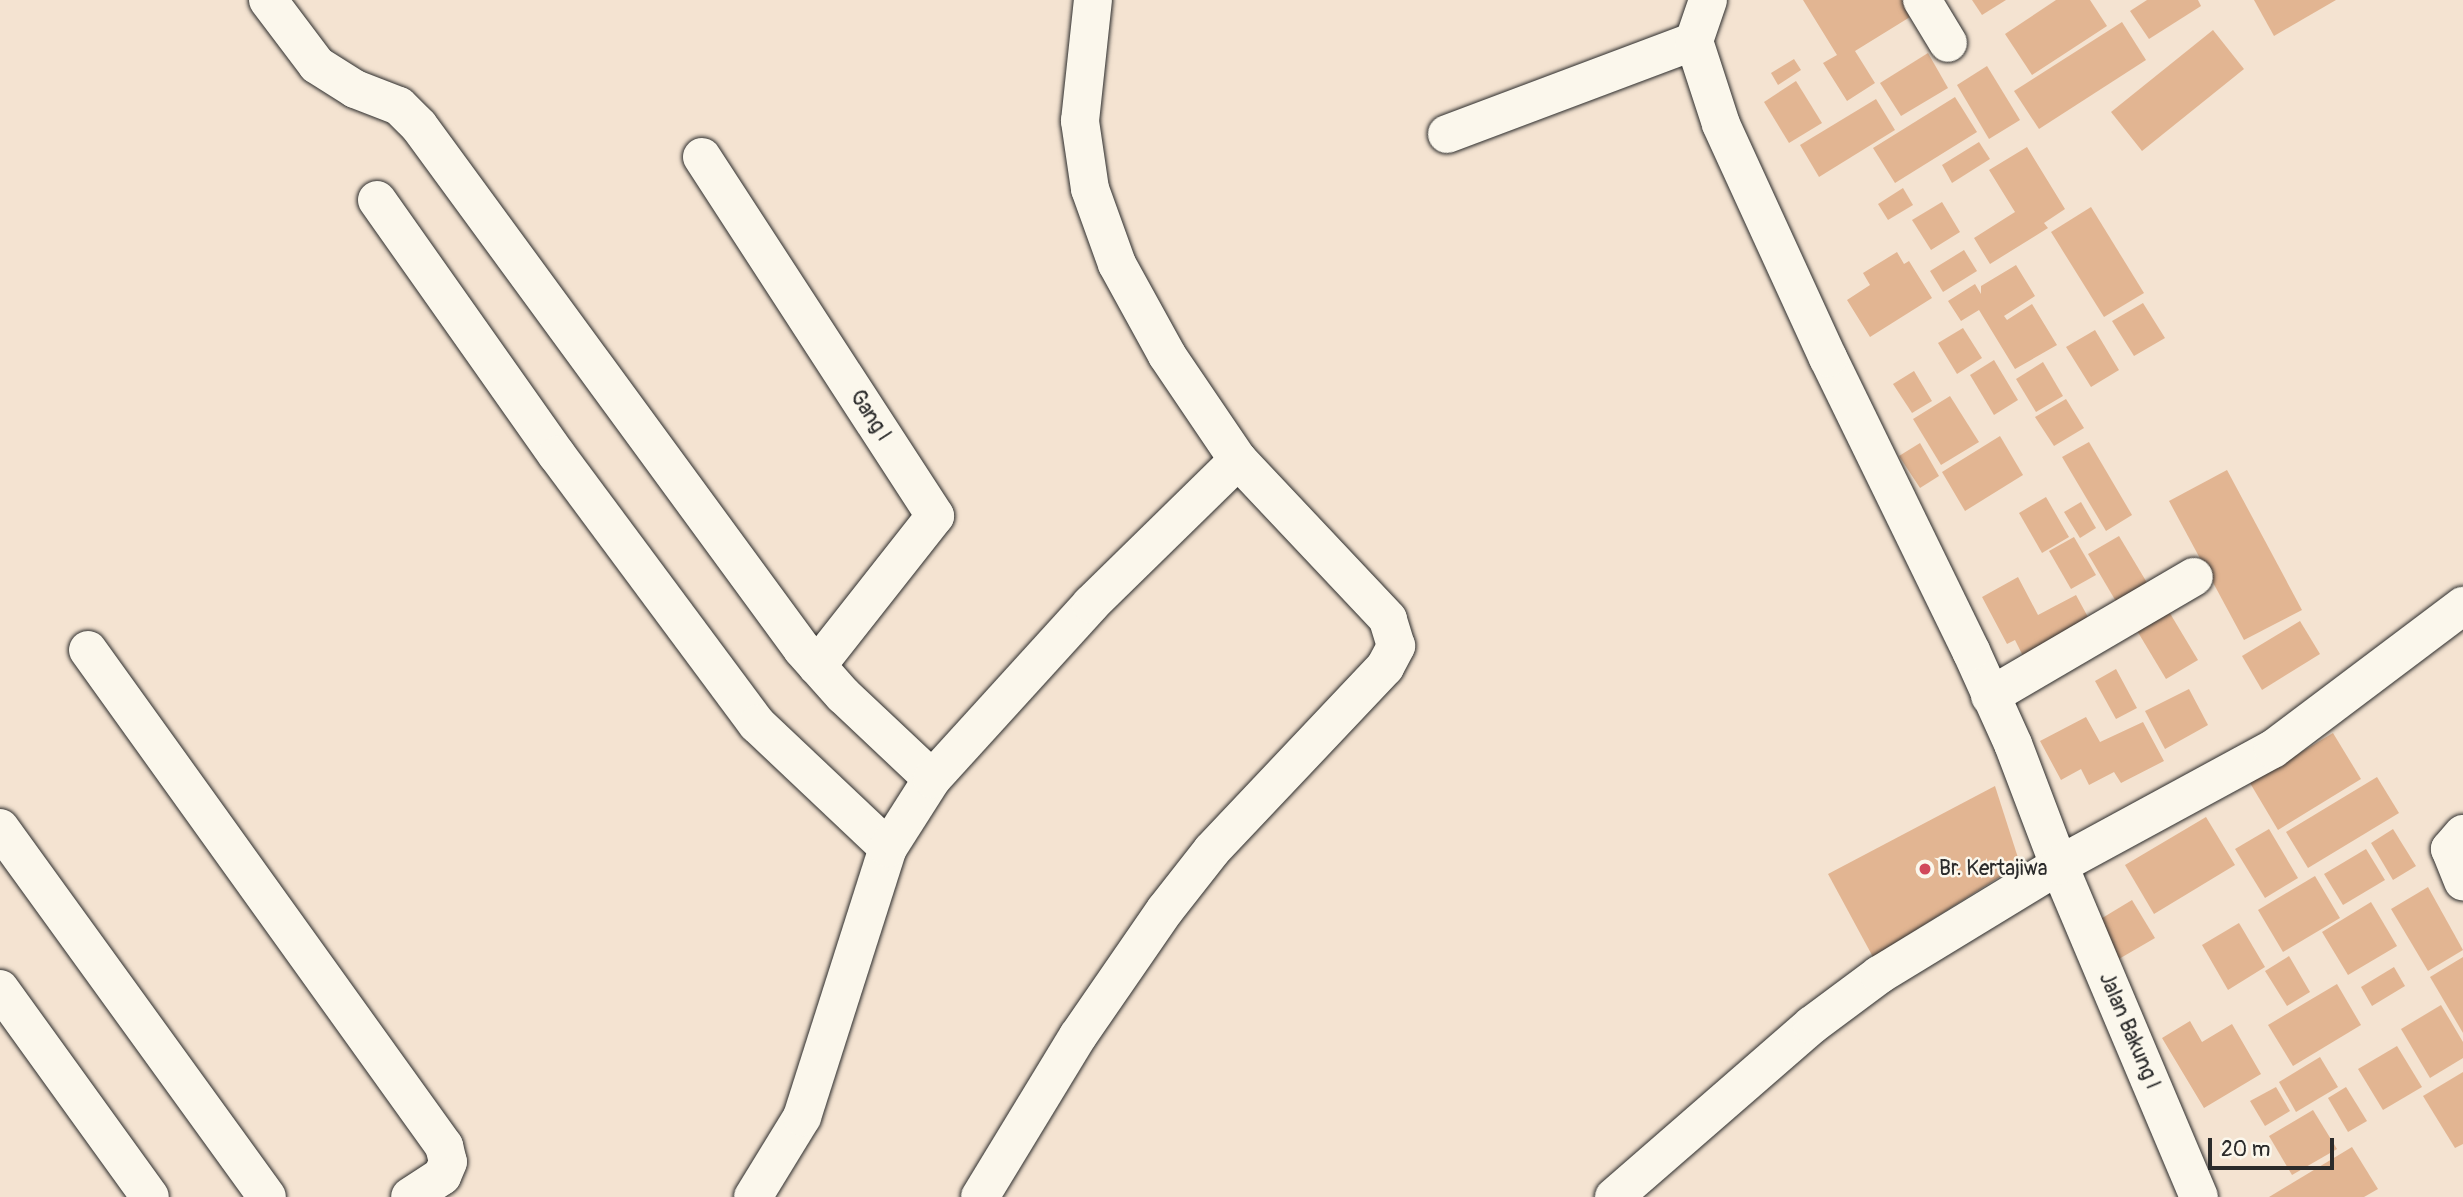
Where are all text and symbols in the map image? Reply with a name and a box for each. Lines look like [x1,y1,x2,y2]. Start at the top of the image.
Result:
street label: Gang I [844,386,896,446]
place label: Br. Kertajiwa [1939,856,2048,882]
marker: Br. Kertajiwa [1917,861,1933,877]
street label: Jalan Bakung I [2093,969,2165,1093]
scale bar [2211,1124,2337,1168]
text: 20 m [2221,1136,2270,1163]

